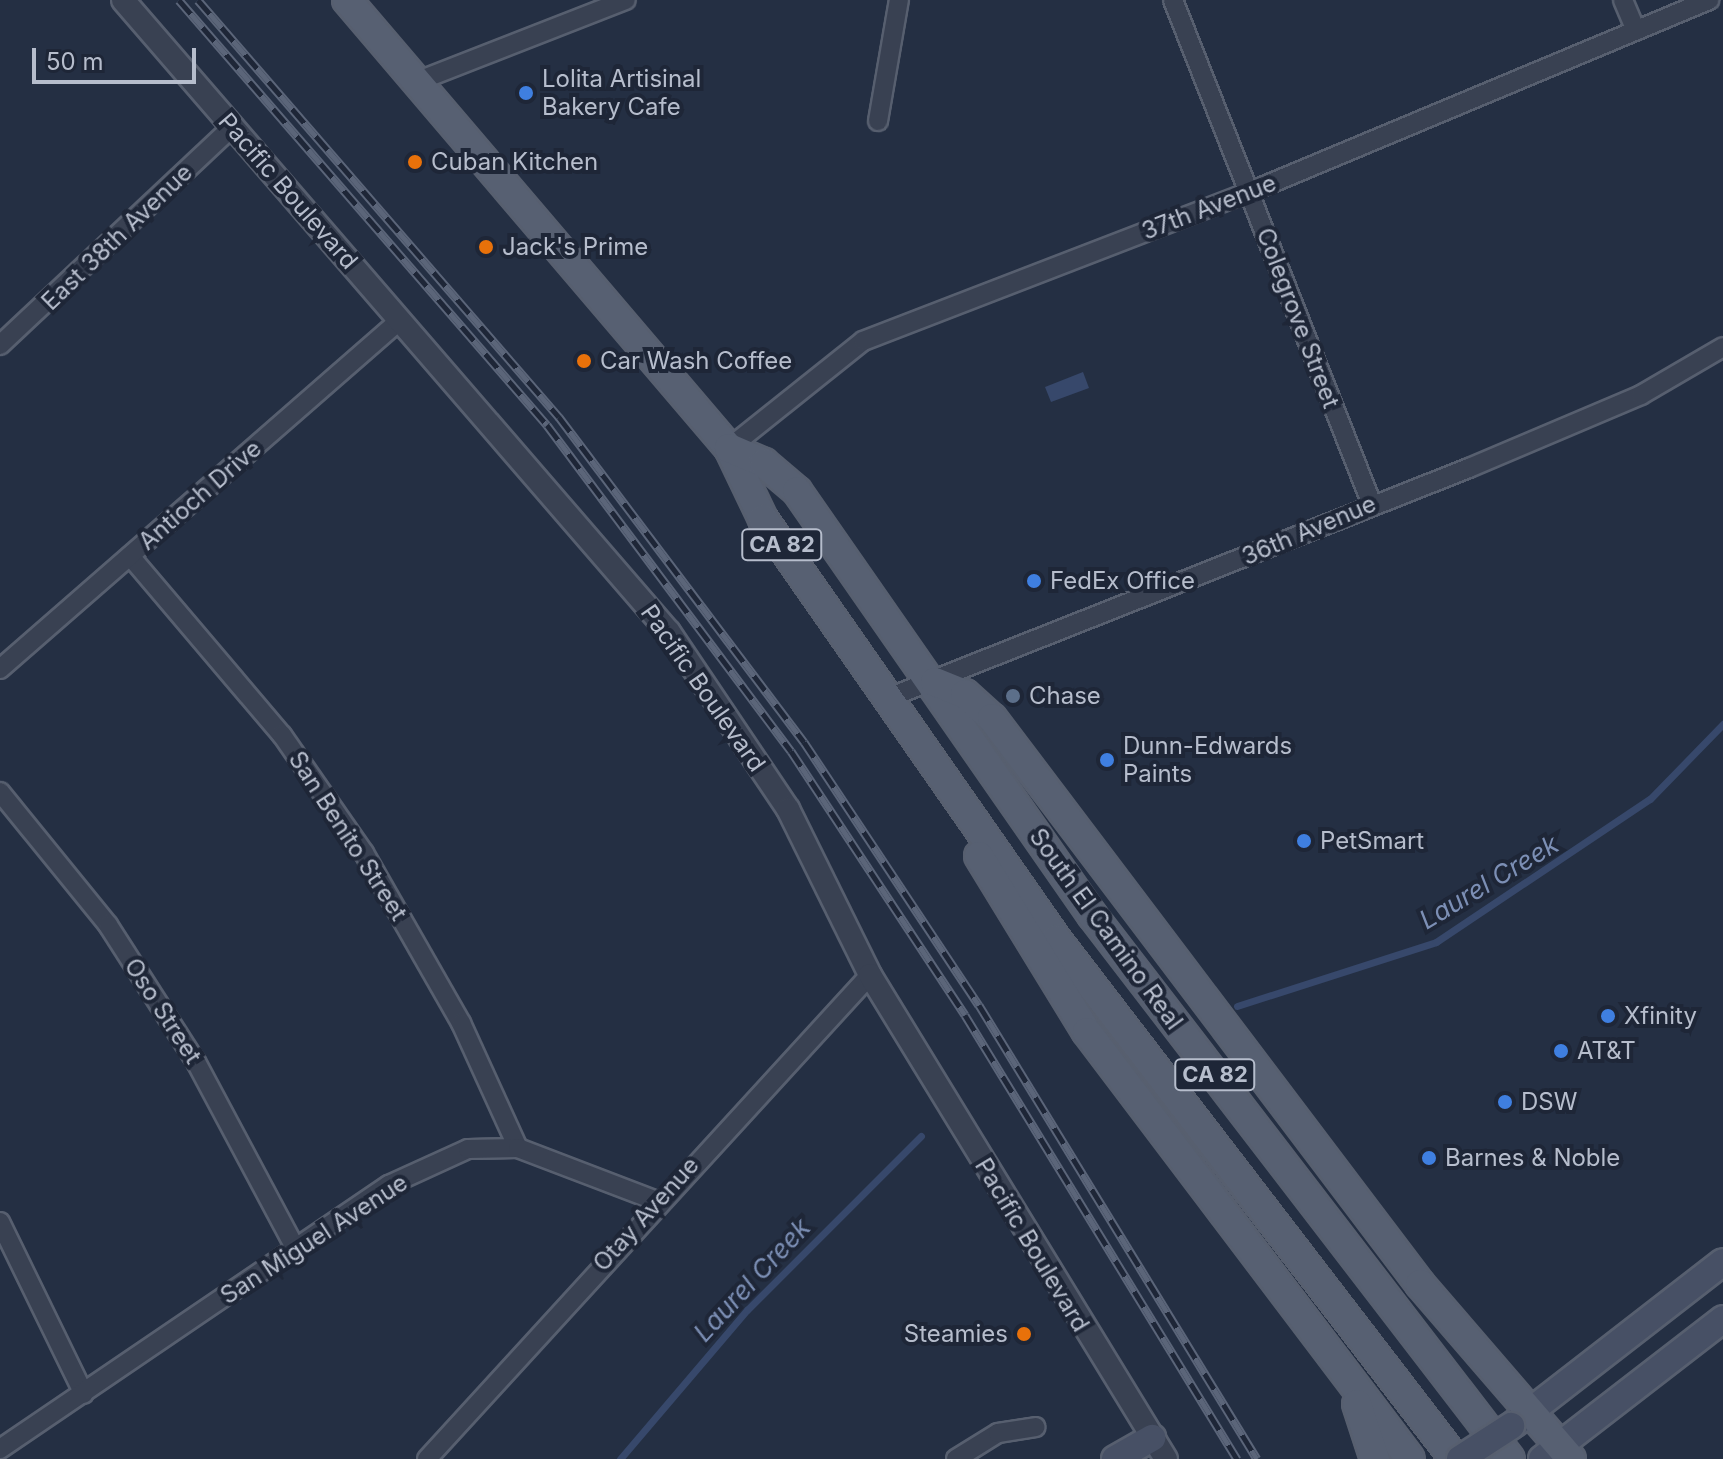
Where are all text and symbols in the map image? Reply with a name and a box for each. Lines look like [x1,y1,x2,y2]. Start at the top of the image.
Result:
scale bar [36,32,200,82]
text: 50 m [46,47,104,76]
place label: Lolita Artisinal Bakery Cafe [542,65,701,121]
marker: Lolita Artisinal Bakery Cafe [517,84,535,102]
street label: Pacific Boulevard [212,107,364,275]
place label: Cuban Kitchen [431,148,598,176]
marker: Cuban Kitchen [406,153,424,171]
street label: East 38th Avenue [36,158,198,316]
street label: 37th Avenue [1138,168,1280,246]
street label: Colegrove Street [1250,224,1346,412]
place label: Jack's Prime [502,233,648,261]
marker: Jack's Prime [477,238,495,256]
place label: Car Wash Coffee [600,347,792,375]
marker: Car Wash Coffee [575,352,593,370]
street label: Antioch Drive [133,434,267,556]
street label: 36th Avenue [1238,489,1380,571]
road number: CA 82 [740,527,824,563]
place label: FedEx Office [1050,567,1195,595]
marker: FedEx Office [1025,572,1043,590]
street label: Pacific Boulevard [635,599,771,777]
place label: Chase [1029,682,1101,710]
marker: Chase [1004,687,1022,705]
place label: Dunn-Edwards Paints [1123,732,1292,788]
street label: San Benito Street [283,746,413,926]
marker: Dunn-Edwards Paints [1098,751,1116,769]
street label: South El Camino Real [1023,823,1189,1035]
place label: PetSmart [1320,827,1424,855]
water label: Laurel Creek [1414,828,1564,936]
marker: PetSmart [1295,832,1313,850]
street label: Oso Street [118,953,208,1069]
place label: Xfinity [1624,1002,1697,1030]
marker: Xfinity [1599,1007,1617,1025]
place label: AT&T [1577,1037,1636,1065]
marker: AT&T [1552,1042,1570,1060]
road number: CA 82 [1173,1057,1257,1093]
place label: DSW [1521,1088,1577,1116]
marker: DSW [1496,1093,1514,1111]
place label: Barnes & Noble [1445,1144,1620,1172]
marker: Barnes & Noble [1420,1149,1438,1167]
street label: Otay Avenue [587,1151,705,1277]
street label: Pacific Boulevard [969,1153,1095,1337]
street label: San Miguel Avenue [215,1168,413,1310]
water label: Laurel Creek [687,1212,817,1348]
place label: Steamies [904,1320,1008,1348]
marker: Steamies [1015,1325,1033,1343]

